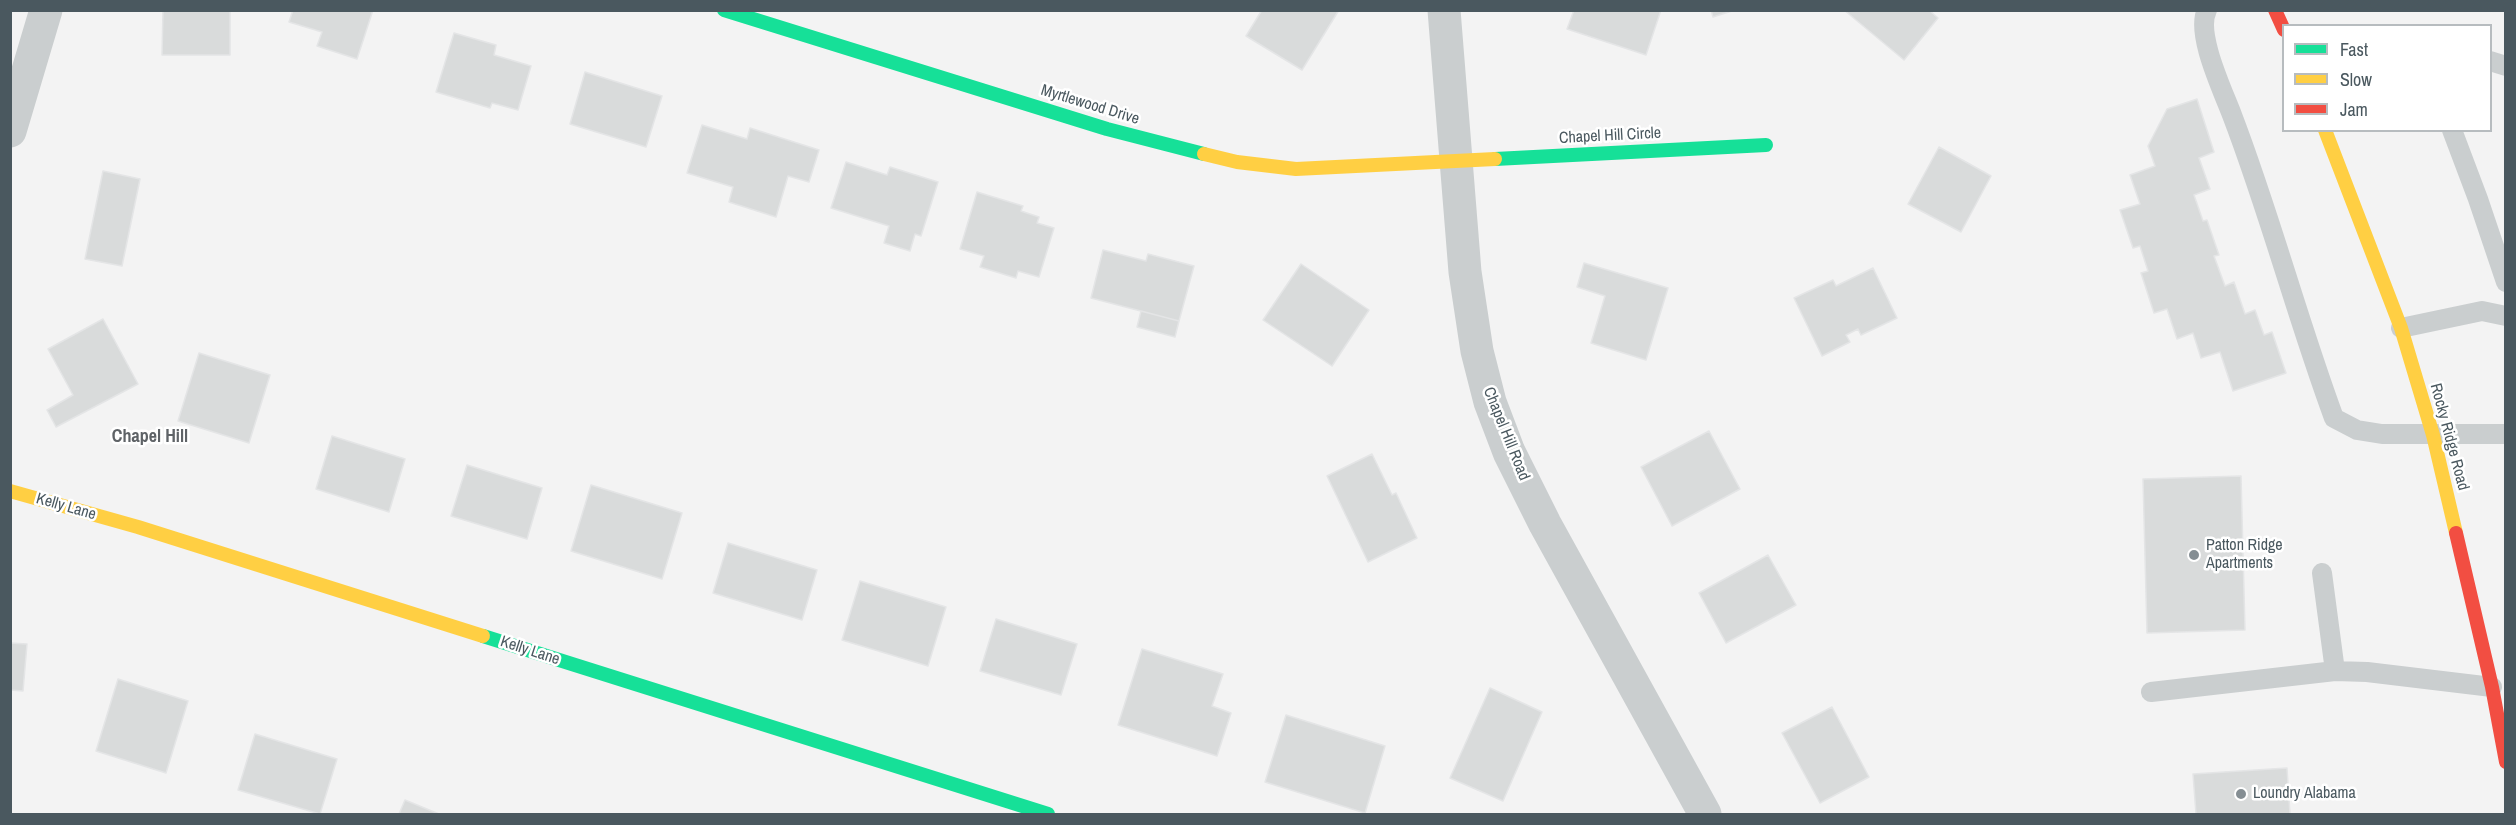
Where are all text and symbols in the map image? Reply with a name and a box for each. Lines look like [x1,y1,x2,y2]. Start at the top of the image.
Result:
legend [2282,24,2492,132]
text: Fast [2340,37,2368,62]
text: Slow [2340,67,2372,92]
street label: Myrtlewood Drive [1038,81,1142,129]
text: Jam [2340,97,2368,122]
street label: Chapel Hill Circle [1559,124,1661,148]
street label: Rocky Ridge Road [2425,381,2473,493]
street label: Chapel Hill Road [1479,384,1533,484]
district label: Chapel Hill [112,426,188,448]
street label: Kelly Lane [34,489,98,525]
place label: Patton Ridge Apartments [2206,536,2283,574]
marker: Patton Ridge Apartments [2187,548,2201,562]
street label: Kelly Lane [498,632,562,670]
place label: Loundry Alabama [2253,784,2356,804]
marker: Loundry Alabama [2234,787,2248,801]

